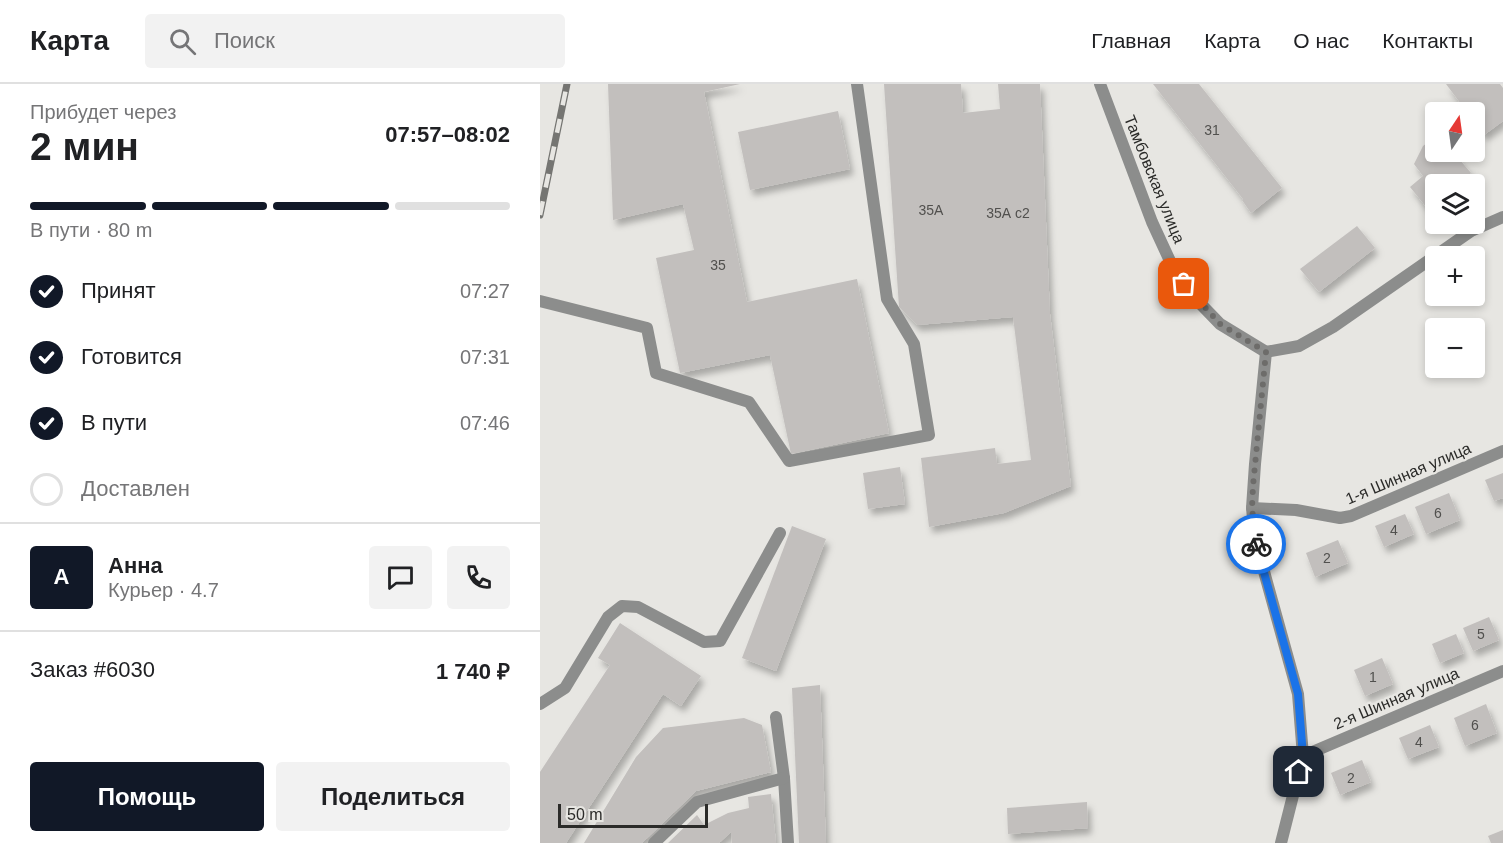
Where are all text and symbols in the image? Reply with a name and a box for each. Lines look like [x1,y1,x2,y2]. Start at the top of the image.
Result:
search box [145,14,565,68]
text: Карта [30,25,109,56]
icon: search [166,25,199,58]
text: Поиск [214,28,275,53]
text: Главная [1091,29,1171,52]
text: Карта [1204,29,1260,52]
text: О нас [1293,29,1349,52]
text: Контакты [1382,29,1473,52]
text: Прибудет через [30,101,176,123]
north arrow [1425,102,1485,162]
map controls [1425,102,1485,378]
street label: Тамбовская улица [1121,113,1188,246]
text: 07:57–08:02 [385,122,510,147]
house number: 31 [1204,122,1220,138]
text: 2 мин [30,125,139,168]
button: layers [1425,174,1485,234]
house number: 35А [919,202,944,218]
house number: 35А с2 [986,205,1030,221]
text: В пути · 80 m [30,219,152,241]
button: + [1425,246,1485,306]
house number: 35 [710,257,726,273]
pin [1158,258,1209,309]
icon: bag [1167,267,1200,300]
icon: check [30,275,63,308]
text: Принят [81,278,155,303]
text: 07:27 [460,280,510,302]
button: − [1425,318,1485,378]
icon: check [30,341,63,374]
text: Готовится [81,344,182,369]
text: 07:31 [460,346,510,368]
icon: check [30,407,63,440]
text: В пути [81,410,147,435]
text: 07:46 [460,412,510,434]
street label: 1-я Шинная улица [1343,439,1474,508]
text: Доставлен [81,476,190,501]
house number: 6 [1434,505,1442,521]
courier [1226,514,1286,574]
house number: 4 [1390,522,1398,538]
icon: bike [1240,528,1273,561]
button: chat [369,546,432,609]
button: phone [447,546,510,609]
house number: 2 [1323,550,1331,566]
text: Анна [108,553,163,578]
text: А [54,564,69,589]
text: Курьер · 4.7 [108,579,219,601]
house number: 5 [1477,626,1485,642]
text: Заказ #6030 [30,657,155,682]
text: 1 740 ₽ [436,659,510,684]
street label: 2-я Шинная улица [1331,664,1462,733]
house number: 1 [1369,669,1377,685]
house number: 6 [1471,717,1479,733]
house number: 4 [1415,734,1423,750]
pin [1273,746,1324,797]
icon: home [1282,755,1315,788]
button: Помощь [30,762,264,831]
button: Поделиться [276,762,510,831]
house number: 2 [1347,770,1355,786]
scale bar [558,801,708,828]
text: 50 m [567,806,603,823]

